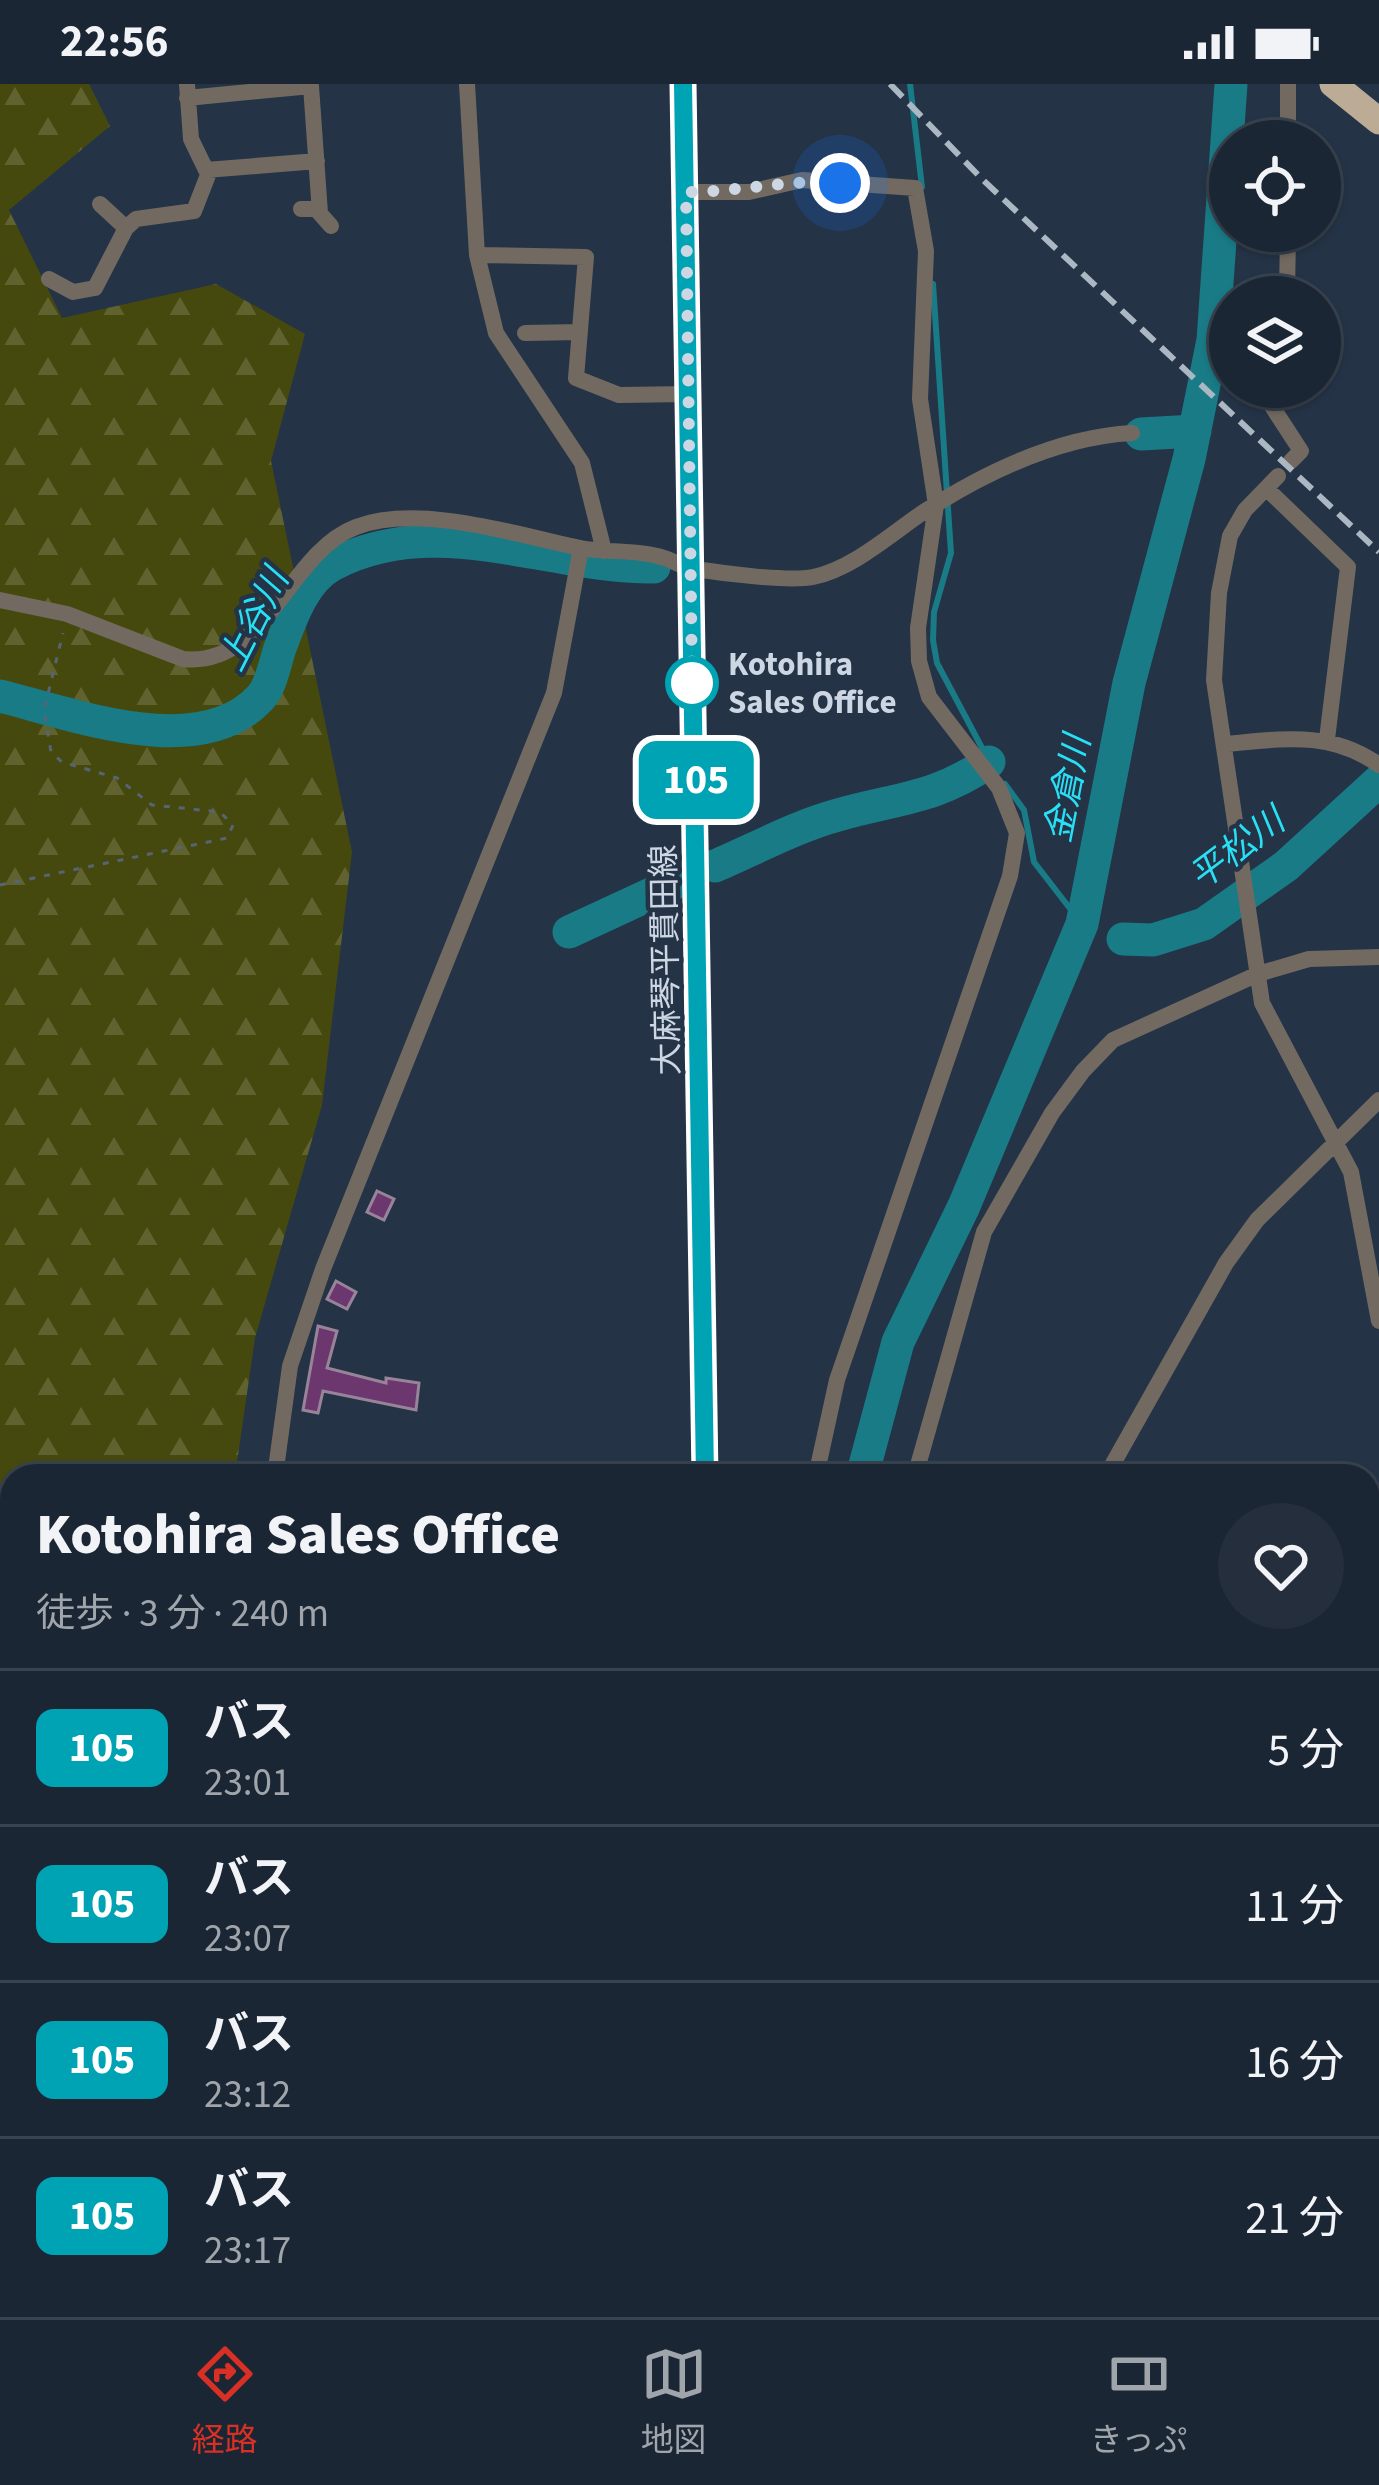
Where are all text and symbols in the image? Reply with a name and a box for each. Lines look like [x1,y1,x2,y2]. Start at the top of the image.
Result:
text: 22:56 [60,10,169,74]
map controls [1209,120,1341,408]
button: locate [1209,120,1341,252]
your location [810,153,870,213]
button: layers [1209,276,1341,408]
water label: 上谷川 [207,557,303,680]
place label: Kotohira Sales Office [728,641,896,726]
marker: Kotohira Sales Office [667,658,717,708]
water label: 金倉川 [1033,727,1104,847]
line badge: 105 [627,741,765,819]
text: 105 [663,750,729,810]
water label: 平松川 [1179,794,1299,902]
street label: 大麻琴平貫田線 [640,844,692,1076]
text: Kotohira Sales Office [36,1495,560,1576]
button: heart [1218,1503,1344,1629]
text: 徒歩 · 3 分 · 240 m [36,1586,329,1642]
text: バス [204,1691,294,1755]
text: 105 [69,1718,135,1778]
text: 5 分 [1268,1719,1344,1783]
text: 23:01 [204,1755,291,1811]
text: バス [204,1847,294,1911]
text: 105 [69,1874,135,1934]
text: 11 分 [1245,1875,1344,1939]
text: 23:07 [204,1911,291,1967]
text: バス [204,2003,294,2067]
text: 105 [69,2030,135,2090]
text: 16 分 [1245,2031,1344,2095]
text: 23:12 [204,2067,291,2123]
text: バス [204,2159,294,2223]
text: 105 [69,2186,135,2246]
text: 21 分 [1245,2187,1344,2251]
text: 23:17 [204,2223,291,2279]
tab: 経路 [192,2341,258,2464]
tab: 地図 [641,2341,707,2464]
tab: きっぷ [1090,2341,1187,2464]

